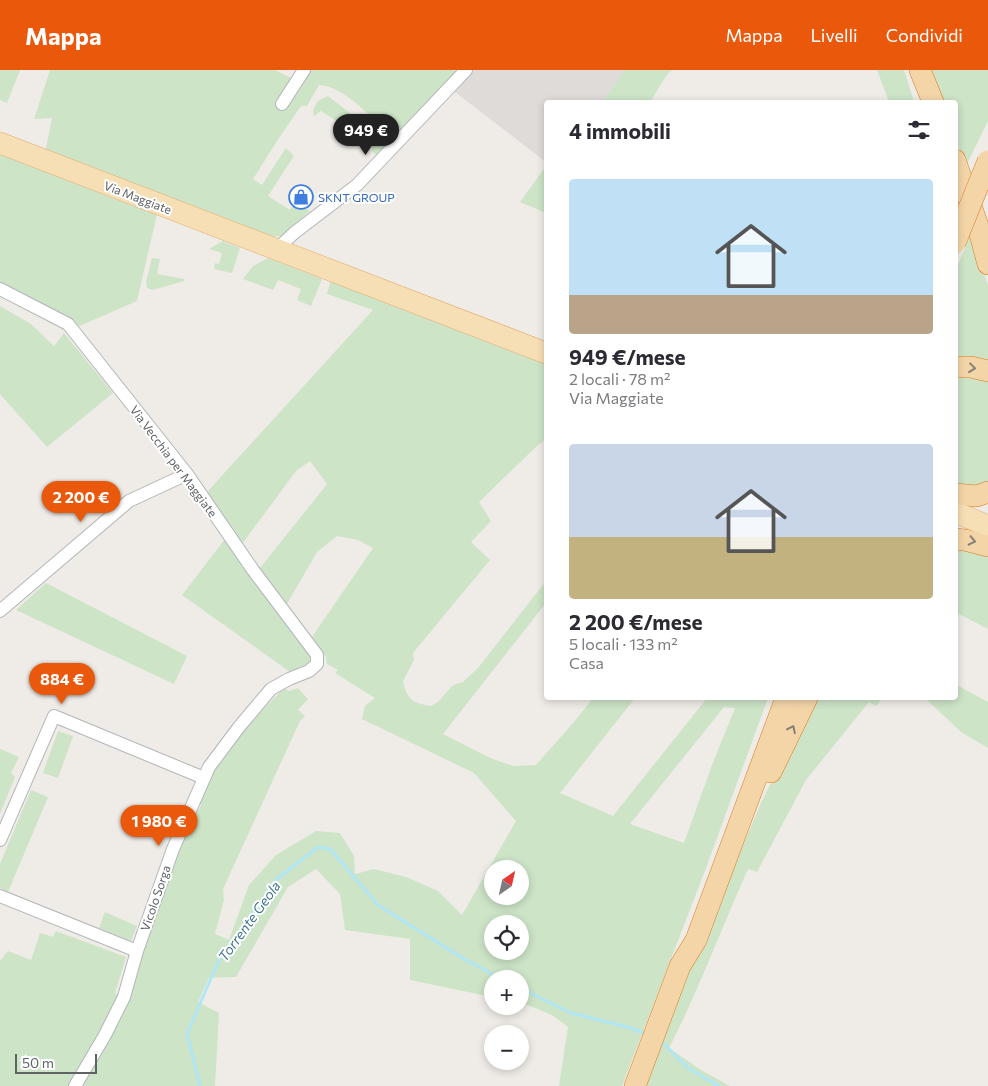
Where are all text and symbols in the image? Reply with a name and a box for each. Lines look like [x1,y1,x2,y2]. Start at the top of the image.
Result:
text: Mappa [25,21,102,50]
text: Mappa [725,24,783,46]
text: Livelli [811,24,858,46]
text: Condividi [886,24,963,46]
pin: 949 € [331,114,401,156]
icon: filters [905,116,933,144]
text: 4 immobili [569,118,671,143]
text: 949 € [344,120,388,139]
street label: Via Maggiate [102,178,174,216]
shop icon: SKNT GROUP [288,184,314,210]
place label: SKNT GROUP [318,190,395,204]
icon: home [706,211,796,301]
text: 949 €/mese [569,344,686,369]
one-way arrow [968,362,976,373]
text: 2 locali · 78 m² [569,369,671,388]
text: Via Maggiate [569,388,664,407]
street label: Via Vecchia per Maggiate [128,403,220,519]
icon: home [706,476,796,566]
pin: 2 200 € [35,480,127,523]
text: 2 200 € [53,487,109,506]
one-way arrow [967,535,976,546]
text: 2 200 €/mese [569,609,703,634]
text: 5 locali · 133 m² [569,634,678,653]
text: Casa [569,653,604,672]
pin: 884 € [27,662,97,705]
text: 884 € [40,669,84,688]
one-way arrow [786,725,796,734]
pin: 1 980 € [113,804,205,847]
text: 1 980 € [131,811,187,830]
north arrow [484,860,529,905]
map controls [484,860,529,1070]
street label: Vicolo Sorga [137,863,173,933]
water label: Torrente Geola [214,877,284,965]
button: locate [484,915,529,960]
button: + [484,970,529,1015]
button: − [484,1025,529,1070]
scale bar [15,1051,98,1074]
text: 50 m [22,1054,54,1071]

